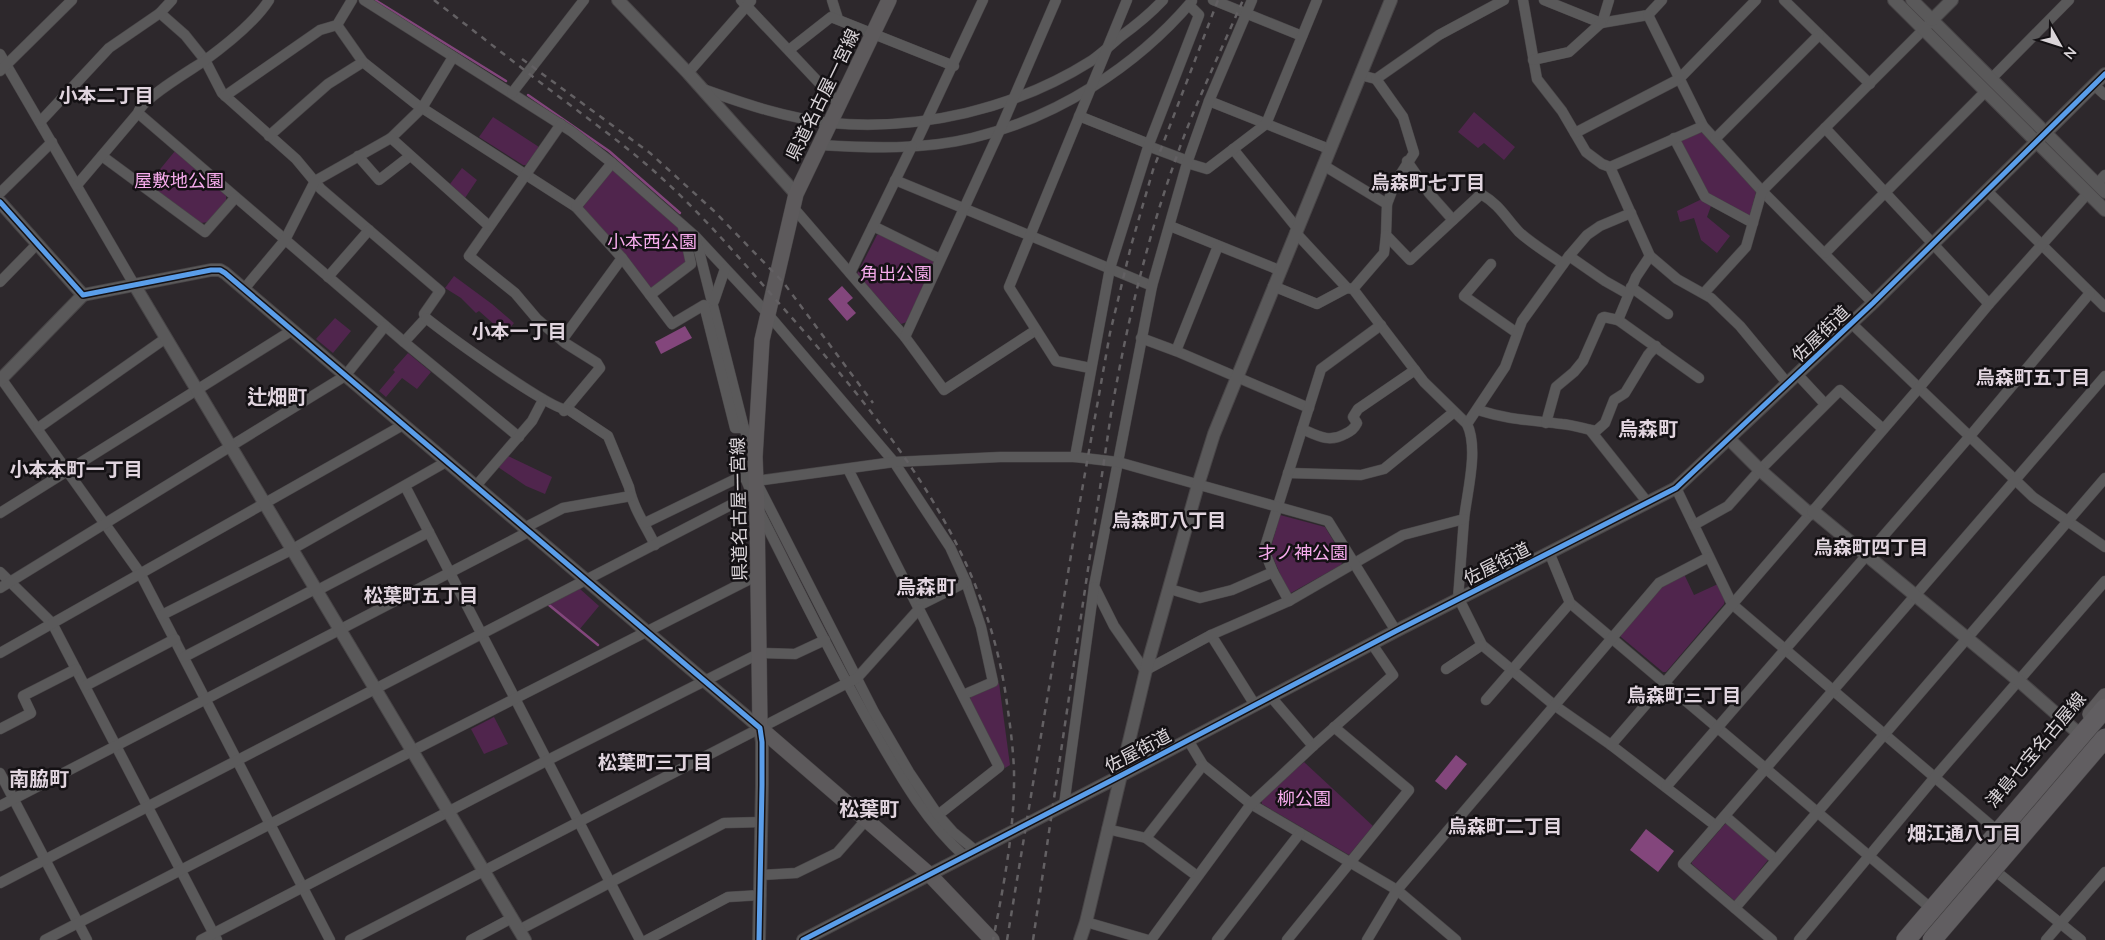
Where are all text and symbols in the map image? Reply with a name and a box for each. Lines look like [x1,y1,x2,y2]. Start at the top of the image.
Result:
north arrow [2035,20,2085,70]
street label: 県道名古屋一宮線 [781,25,864,164]
text: N [2060,44,2080,63]
district label: 小本二丁目 [58,83,154,106]
park label: 屋敷地公園 [134,169,224,191]
district label: 烏森町七丁目 [1371,170,1485,193]
park label: 小本西公園 [607,230,697,252]
park label: 角出公園 [860,262,932,284]
street label: 佐屋街道 [1787,300,1854,366]
district label: 小本一丁目 [471,319,567,342]
district label: 烏森町五丁目 [1976,365,2090,388]
district label: 辻畑町 [247,384,307,408]
district label: 烏森町 [1618,416,1678,440]
street label: 県道名古屋一宮線 [726,437,750,581]
district label: 小本本町一丁目 [9,457,143,480]
district label: 烏森町八丁目 [1112,508,1226,531]
district label: 烏森町四丁目 [1814,535,1928,558]
street label: 佐屋街道 [1459,537,1534,589]
park label: 才ノ神公園 [1258,541,1348,563]
district label: 烏森町 [896,574,956,598]
district label: 松葉町五丁目 [364,583,478,606]
district label: 烏森町三丁目 [1627,683,1741,706]
street label: 津島七宝名古屋線 [1981,687,2090,812]
street label: 佐屋街道 [1101,724,1174,777]
district label: 松葉町三丁目 [598,750,712,773]
district label: 南脇町 [9,766,69,790]
park label: 柳公園 [1277,787,1331,809]
district label: 松葉町 [839,796,899,820]
district label: 烏森町二丁目 [1448,814,1562,837]
district label: 畑江通八丁目 [1907,821,2021,844]

